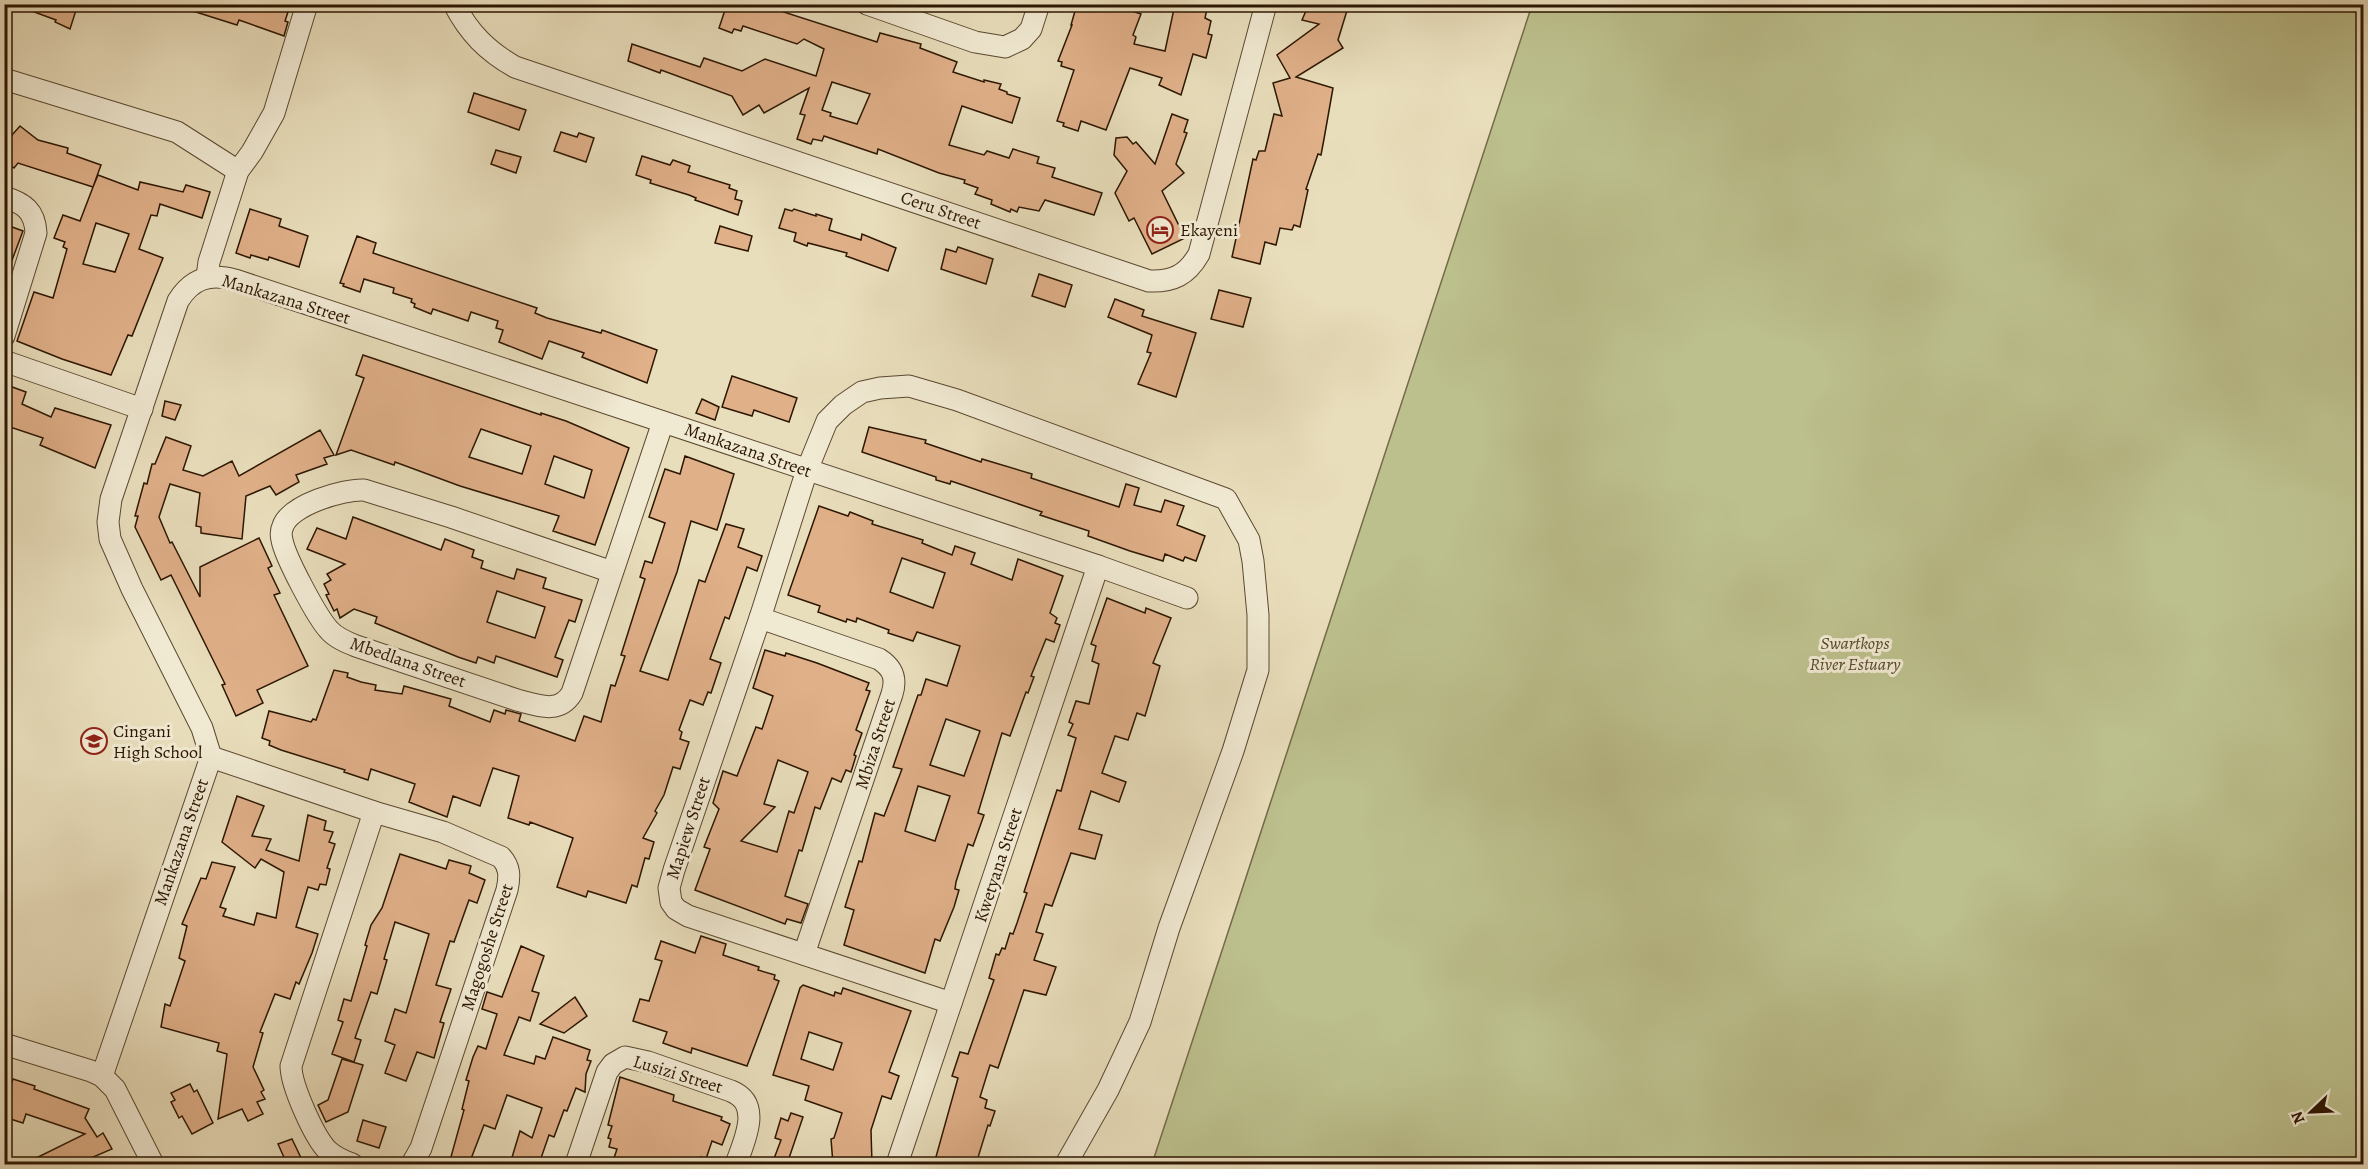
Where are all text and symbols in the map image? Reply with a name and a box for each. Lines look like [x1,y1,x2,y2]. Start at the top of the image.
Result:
street label: Ceru Street [898,185,984,235]
hotel icon: Ekayeni [1145,215,1175,245]
place label: Ekayeni [1180,218,1238,242]
street label: Mankazana Street [219,268,353,330]
street label: Mankazana Street [681,417,815,483]
street label: Mbedlana Street [347,631,469,693]
park label: Swartkops River Estuary [1809,631,1901,676]
street label: Mbiza Street [849,696,901,792]
place label: Cingani High School [113,719,203,764]
school or university icon: Cingani High School [79,726,109,756]
street label: Mapiew Street [660,774,716,882]
street label: Mankazana Street [148,775,214,909]
street label: Kwetyana Street [968,804,1028,925]
street label: Magogoshe Street [455,880,519,1014]
street label: Lusizi Street [630,1049,726,1099]
north arrow [2281,1082,2341,1142]
text: N [2286,1107,2311,1127]

